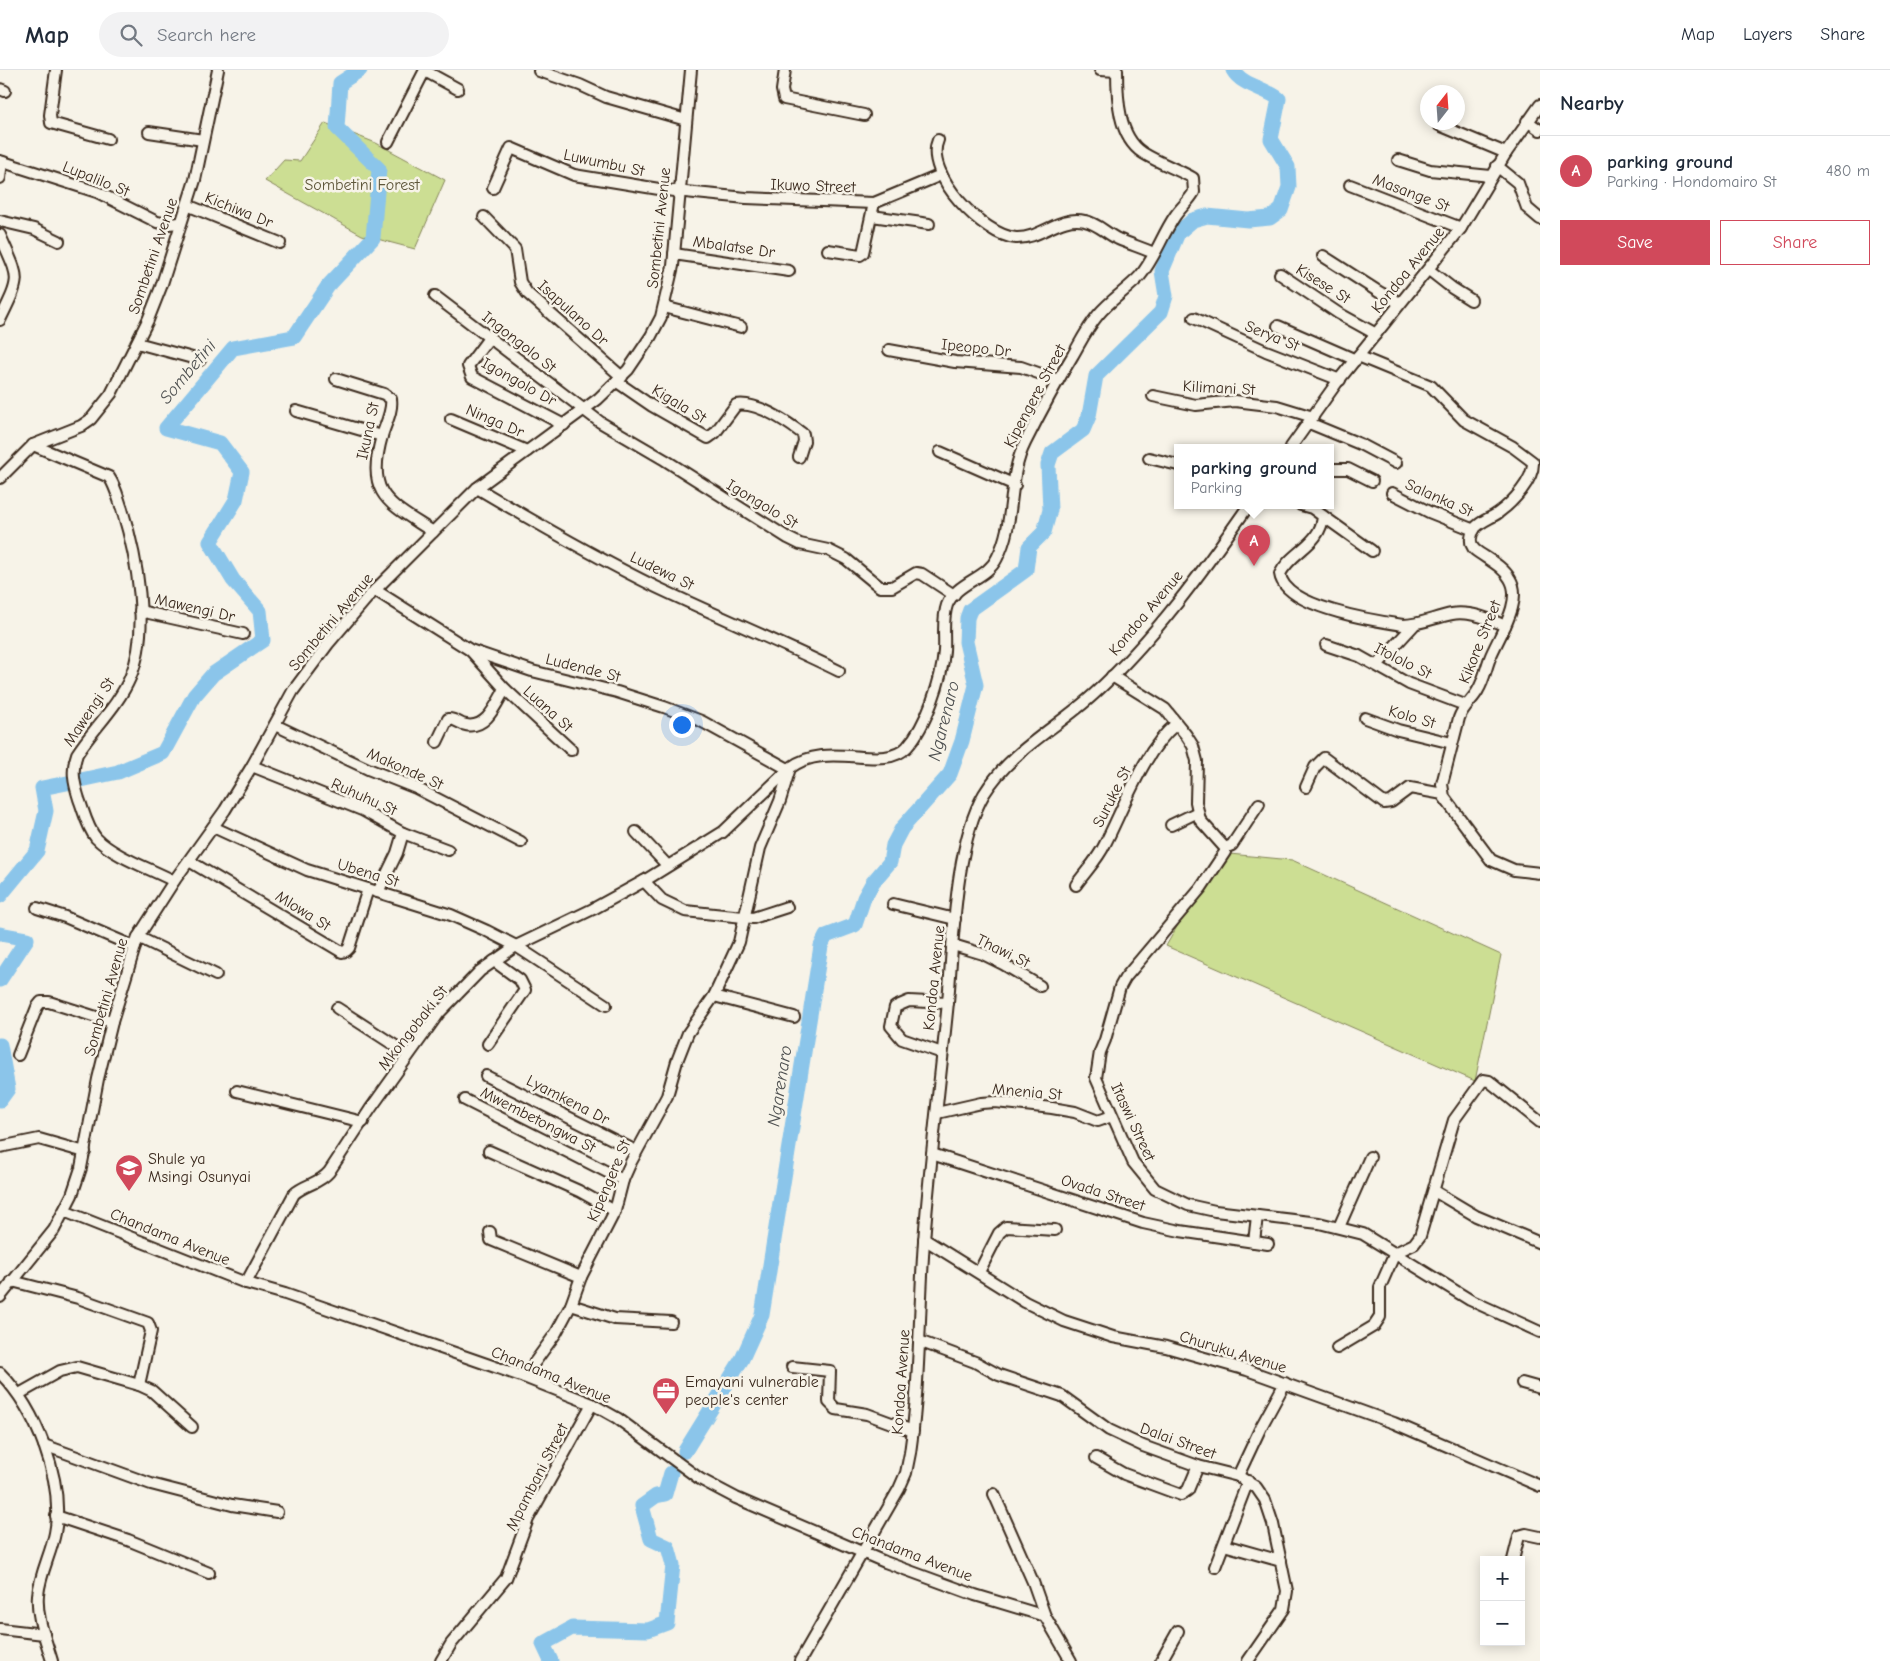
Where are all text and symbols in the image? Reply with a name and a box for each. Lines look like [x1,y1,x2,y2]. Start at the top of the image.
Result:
search box [99,12,449,57]
text: Map [25,21,69,49]
icon: search [117,21,145,49]
text: Search here [157,24,256,46]
text: Map [1681,24,1715,45]
text: Layers [1743,24,1792,45]
text: Share [1820,24,1865,45]
north arrow [1420,85,1465,130]
text: Nearby [1560,91,1624,115]
street label: Luwumbu St [562,146,647,180]
text: parking ground [1607,151,1733,173]
street label: Lupalilo St [60,157,132,201]
text: A [1572,162,1580,180]
text: 480 m [1826,162,1870,180]
street label: Sombetini Avenue [644,166,674,290]
street label: Masange St [1370,170,1452,216]
text: Parking · Hondomairo St [1607,173,1776,191]
park label: Sombetini Forest [304,176,420,194]
street label: Ikuwo Street [770,176,856,196]
street label: Kichiwa Dr [202,188,276,232]
street label: Sombetini Avenue [125,195,181,317]
button: Save [1560,220,1710,265]
button: Share [1720,220,1870,265]
street label: Kondoa Avenue [1368,223,1448,317]
street label: Mbalatse Dr [692,232,777,262]
street label: Kisese St [1293,260,1354,308]
street label: Isapulano Dr [534,277,612,350]
street label: Ingongolo St [479,308,560,377]
street label: Serya St [1242,317,1302,355]
water label: Sombetini [155,335,221,408]
street label: Ipeopo Dr [940,335,1012,361]
street label: Kipengere Street [1000,341,1070,451]
street label: Igongolo Dr [478,354,560,410]
street label: Kilimani St [1182,377,1256,399]
street label: Kigala St [649,381,710,427]
street label: Ikuna St [353,400,383,461]
street label: Ninga Dr [463,401,527,442]
popup [1174,444,1334,509]
text: parking ground [1191,457,1317,479]
street label: Salanka St [1402,475,1476,521]
street label: Igongolo St [723,476,801,532]
text: Parking [1191,479,1242,497]
pin: A [1238,525,1270,566]
street label: Ludewa St [627,548,697,594]
street label: Kondoa Avenue [1105,567,1187,659]
street label: Sombetini Avenue [285,570,377,674]
street label: Mawengi Dr [153,590,237,626]
street label: Kikore Street [1455,597,1505,686]
street label: Itololo St [1371,639,1435,683]
street label: Ludende St [544,650,623,686]
street label: Mawengi St [60,674,119,750]
water label: Ngarenaro [924,679,964,763]
street label: Luana St [520,682,577,736]
street label: Kolo St [1386,702,1438,732]
your location [669,712,695,738]
street label: Makonde St [364,744,446,794]
street label: Suruke St [1089,763,1135,830]
street label: Ruhuhu St [328,775,400,820]
street label: Ubena St [335,855,401,891]
street label: Mlowa St [272,887,334,935]
street label: Kondoa Avenue [920,925,948,1031]
street label: Thawi St [973,930,1033,972]
street label: Sombetini Avenue [81,936,131,1058]
street label: Mkongobaki St [374,982,452,1074]
water label: Ngarenaro [763,1044,797,1128]
street label: Lyamkena Dr [524,1071,613,1129]
street label: Mnenia St [991,1080,1063,1104]
street label: Itaswi Street [1107,1080,1159,1164]
street label: Mwembetongwa St [477,1083,599,1157]
street label: Kipengere St [584,1137,634,1225]
place label: Shule ya Msingi Osunyai [148,1150,251,1186]
school or university icon: Shule ya Msingi Osunyai [114,1153,144,1192]
street label: Ovada Street [1059,1171,1148,1215]
street label: Chandama Avenue [107,1205,233,1269]
street label: Churuku Avenue [1177,1327,1289,1377]
street label: Kondoa Avenue [888,1329,914,1435]
street label: Chandama Avenue [488,1343,614,1407]
place label: Emayani vulnerable people's center [685,1373,819,1409]
office icon: Emayani vulnerable people's center [651,1376,681,1415]
street label: Dalai Street [1138,1419,1219,1463]
street label: Mpambani Street [502,1420,572,1534]
street label: Chandama Avenue [849,1523,975,1585]
map controls [1480,1556,1525,1646]
button: + [1480,1556,1525,1601]
button: − [1480,1601,1525,1646]

